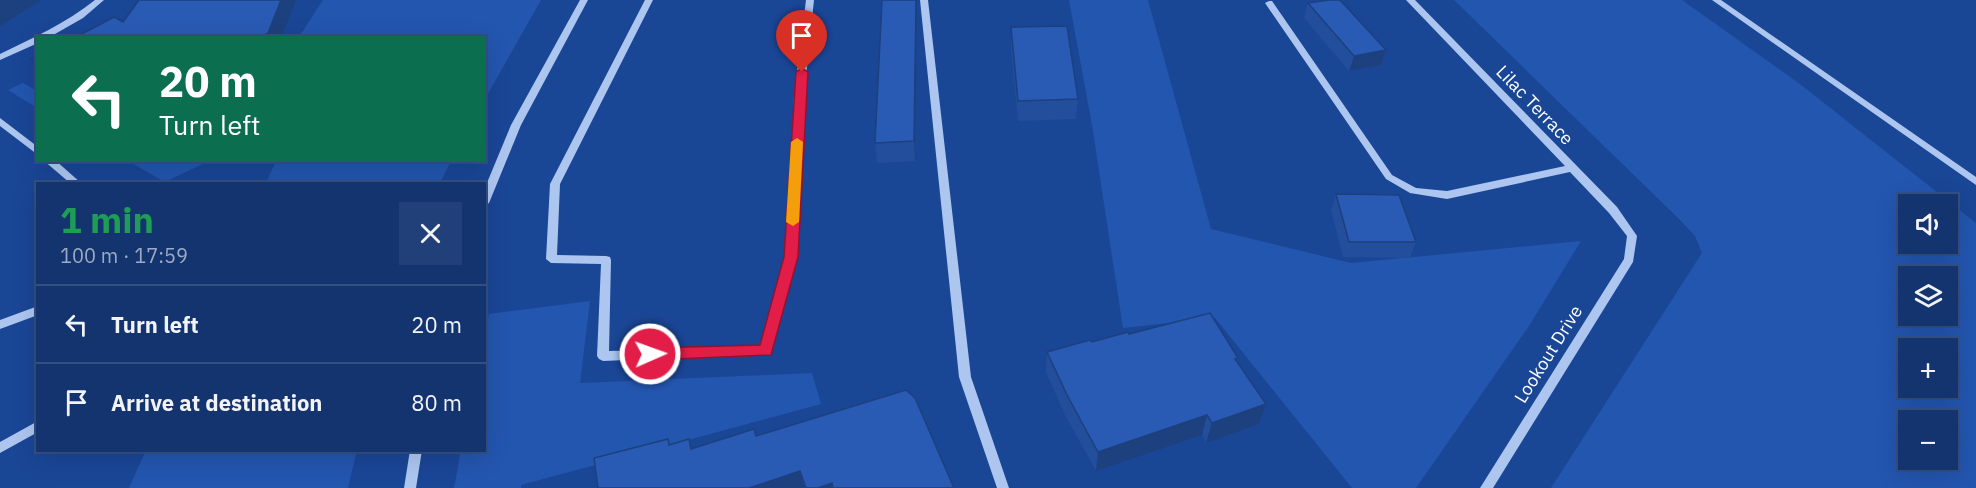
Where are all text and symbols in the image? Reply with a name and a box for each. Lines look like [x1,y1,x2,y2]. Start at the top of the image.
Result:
pin [776,10,827,72]
icon: arrive [785,19,818,52]
text: 20 m [159,54,257,109]
icon: left [60,60,138,138]
street label: Lilac Terrace [1491,60,1579,150]
text: Turn left [159,107,260,142]
map controls [1898,194,1958,470]
button: sound [1898,194,1958,254]
text: 1 min [60,196,154,243]
button: close [399,202,462,265]
text: 100 m · 17:59 [60,242,188,269]
button: layers [1898,266,1958,326]
street label: Lookout Drive [1509,301,1587,407]
icon: left [60,308,93,341]
text: Turn left [111,310,199,339]
text: 20 m [411,310,462,339]
position arrow [618,322,682,386]
button: + [1898,338,1958,398]
icon: arrive [60,386,93,419]
text: Arrive at destination [111,388,322,417]
text: 80 m [411,388,462,417]
button: − [1898,410,1958,470]

